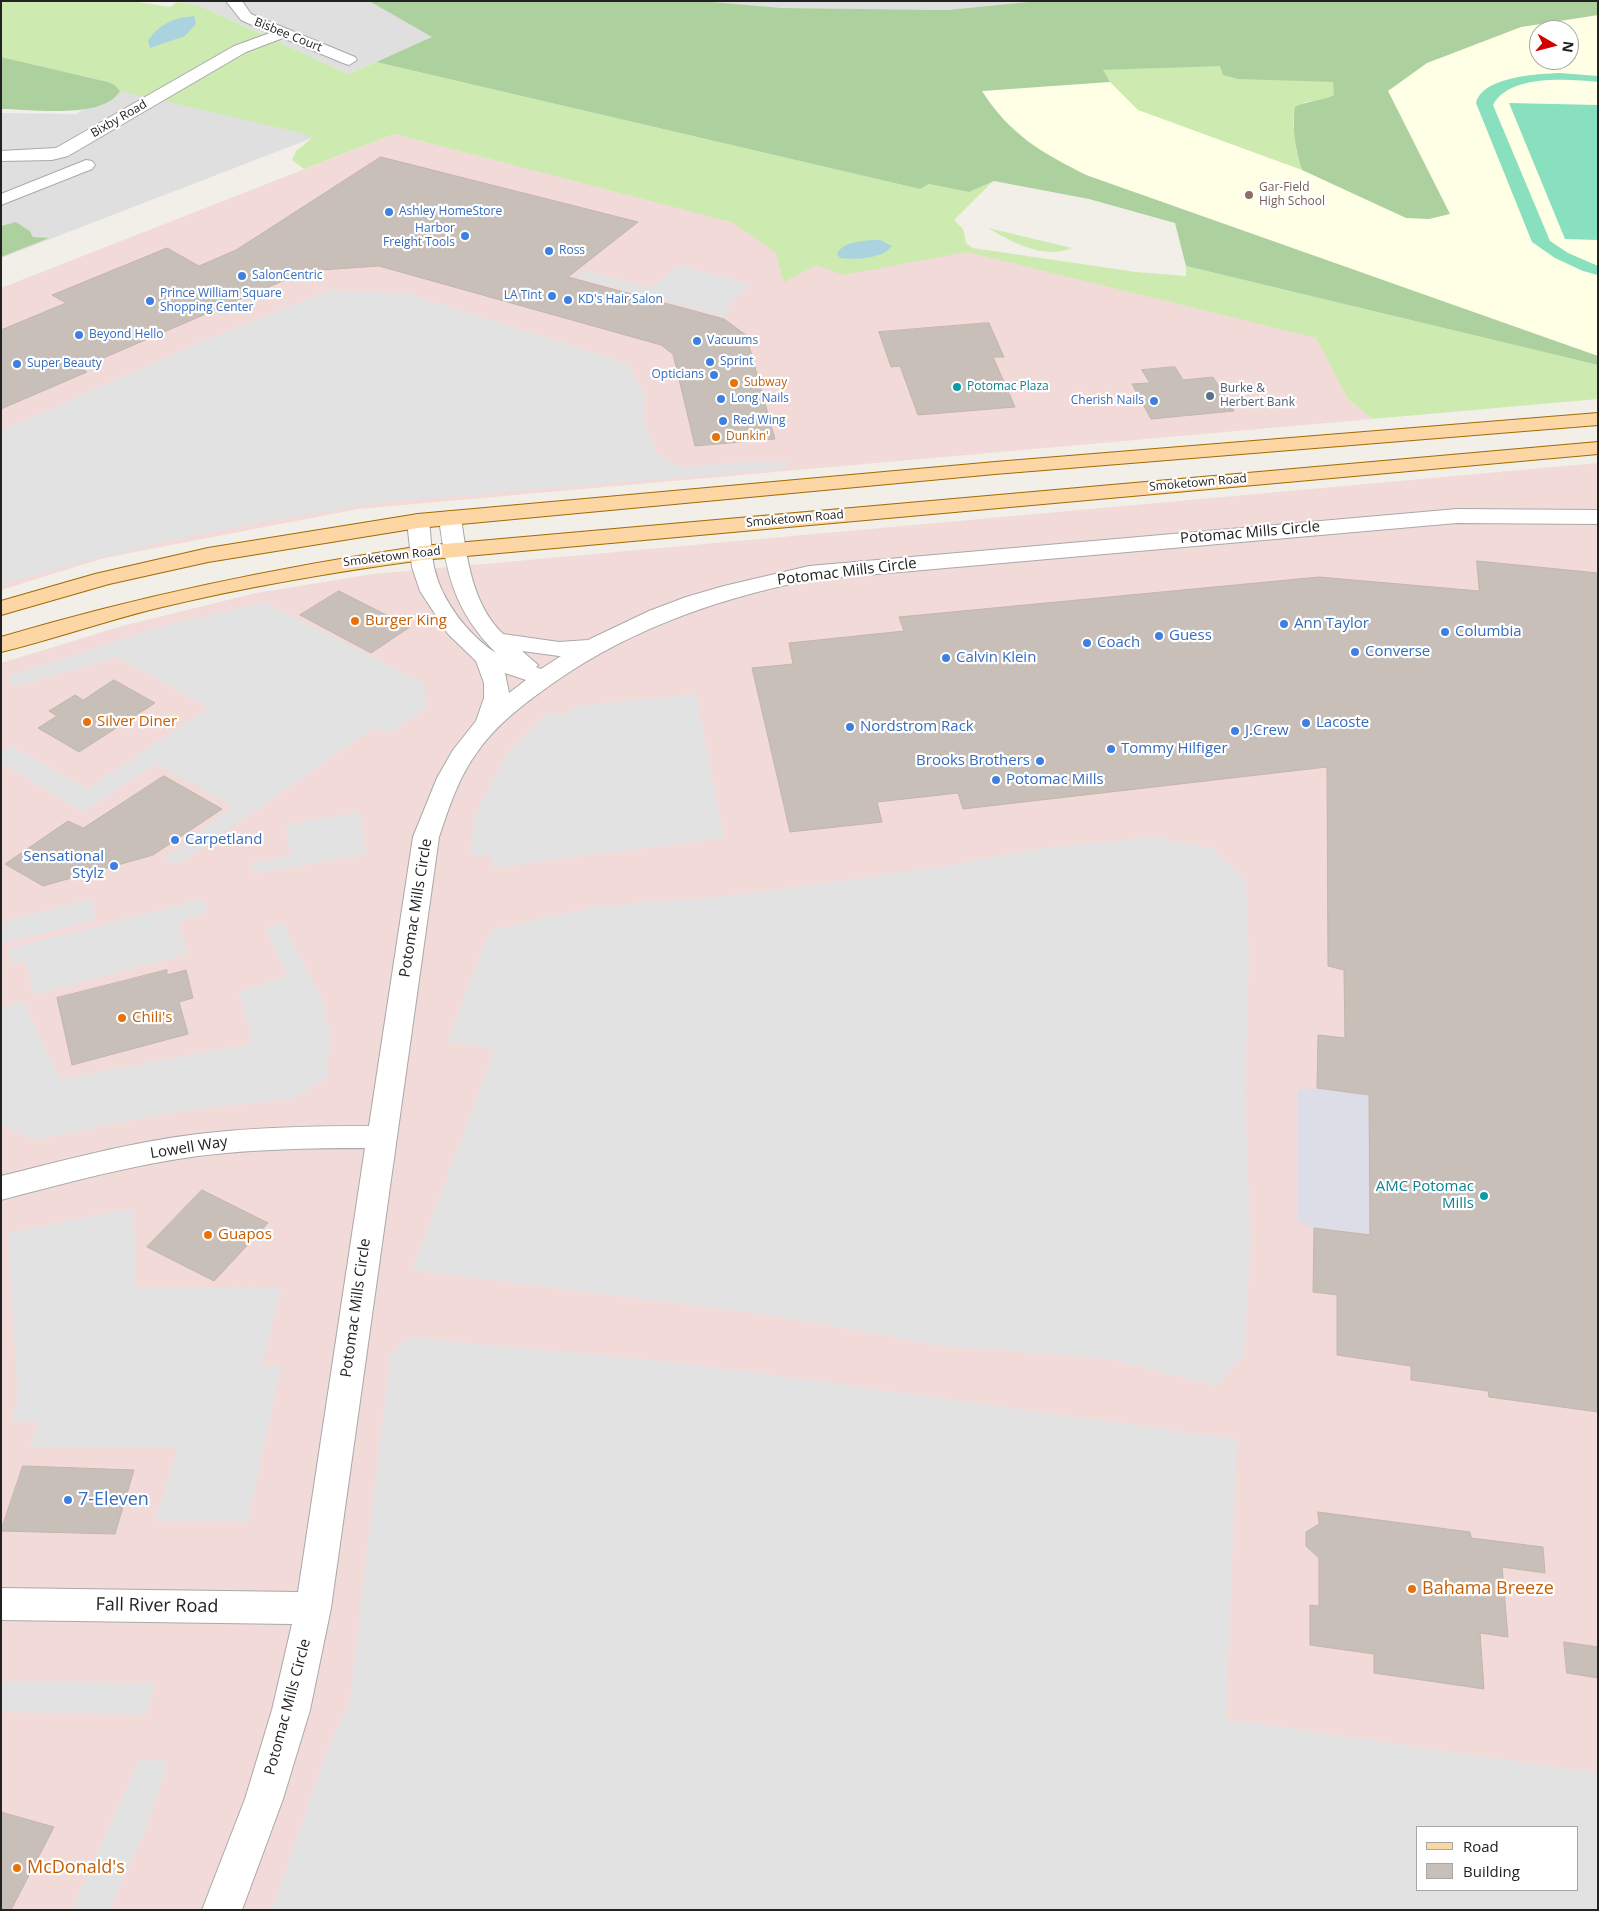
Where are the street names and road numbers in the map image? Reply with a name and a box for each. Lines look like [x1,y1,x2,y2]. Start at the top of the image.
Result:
street label: Bisbee Court [252,15,324,55]
street label: Bixby Road [88,97,150,141]
street label: Smoketown Road [1149,472,1247,494]
street label: Smoketown Road [746,508,844,530]
street label: Potomac Mills Circle [1179,518,1321,548]
street label: Smoketown Road [343,544,441,570]
street label: Potomac Mills Circle [776,555,918,589]
street label: Potomac Mills Circle [396,837,436,979]
street label: Lowell Way [149,1133,229,1163]
street label: Potomac Mills Circle [337,1237,375,1379]
street label: Fall River Road [95,1594,219,1618]
street label: Potomac Mills Circle [261,1637,315,1777]

